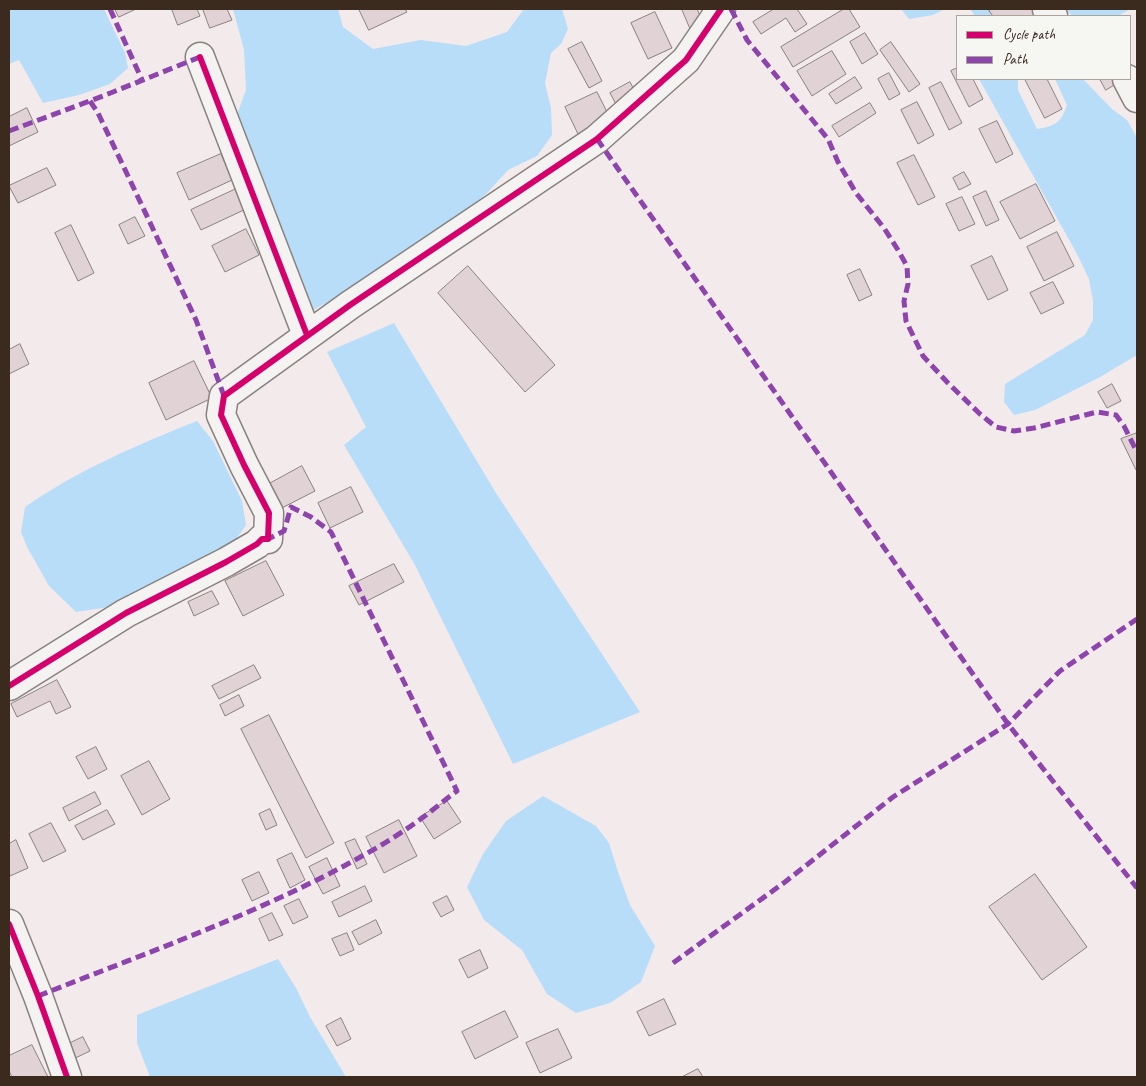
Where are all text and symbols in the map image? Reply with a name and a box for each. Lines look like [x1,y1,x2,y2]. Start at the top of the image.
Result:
legend [956,15,1131,80]
text: Cycle path [1003,25,1055,44]
text: Path [1003,50,1028,69]

